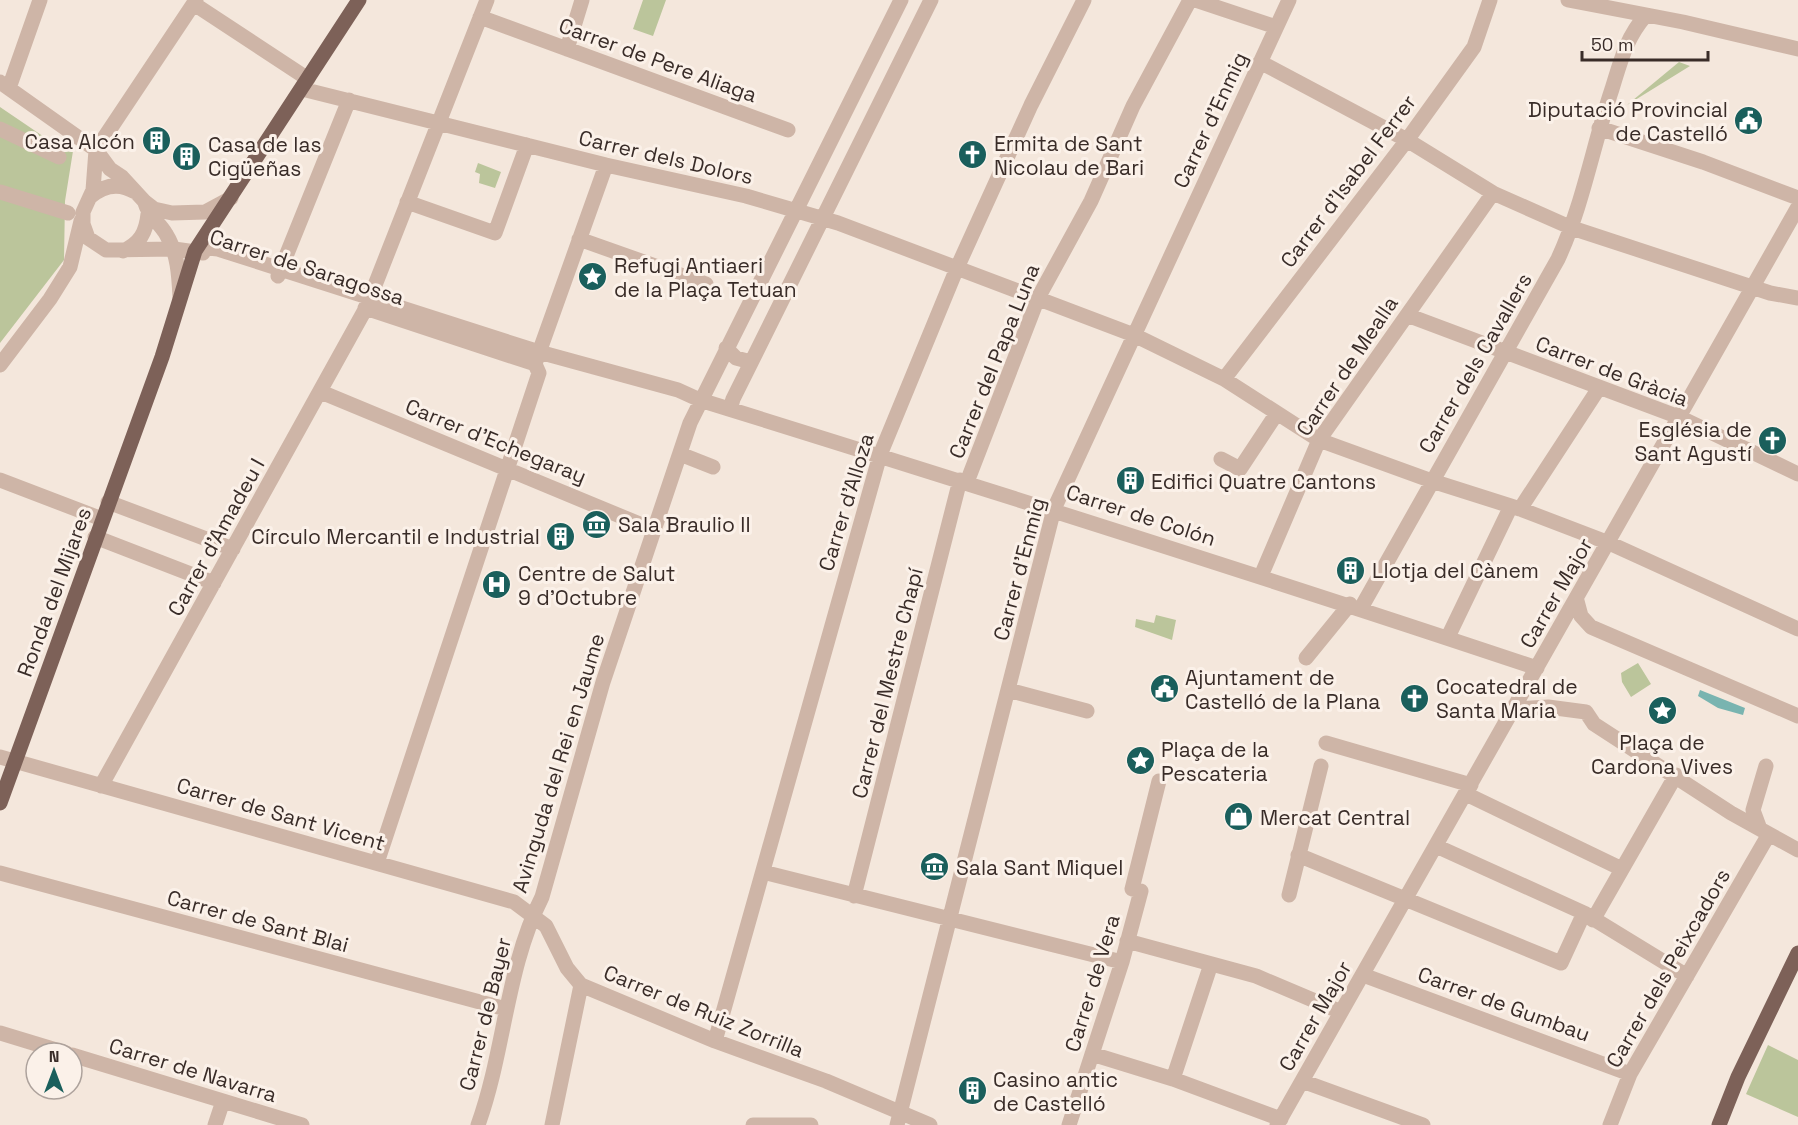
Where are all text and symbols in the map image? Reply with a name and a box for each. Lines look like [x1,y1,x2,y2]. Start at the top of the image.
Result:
street label: Carrer de Pere Aliaga [555,12,761,108]
scale bar [1582,24,1708,62]
text: 50 m [1591,33,1633,56]
street label: Carrer d'Enmig [1167,48,1253,192]
street label: Carrer d'Isabel Ferrer [1274,89,1422,273]
place label: Diputació Provincial de Castelló [1528,96,1728,147]
public building icon: Diputació Provincial de Castelló [1733,105,1765,137]
street label: Carrer dels Dolors [576,124,756,190]
building icon: Casa Alcón [140,125,172,157]
place label: Casa Alcón [25,128,135,155]
place label: Ermita de Sant Nicolau de Bari [994,130,1144,181]
place label: Casa de las Cigüeñas [208,131,321,182]
church icon: Ermita de Sant Nicolau de Bari [957,139,989,171]
building icon: Casa de las Cigüeñas [171,140,203,172]
street label: Carrer de Saragossa [206,223,408,311]
place label: Refugi Antiaeri de la Plaça Tetuan [614,252,797,303]
street label: Carrer del Papa Luna [943,260,1045,462]
place icon: Refugi Antiaeri de la Plaça Tetuan [577,261,609,293]
street label: Carrer dels Cavallers [1412,268,1538,458]
street label: Carrer de Mealla [1290,291,1404,441]
street label: Carrer de Gràcia [1532,330,1692,412]
street label: Carrer d'Echegaray [401,392,591,490]
place label: Església de Sant Agustí [1635,416,1753,467]
church icon: Església de Sant Agustí [1757,425,1789,457]
street label: Carrer d'Alloza [812,430,880,574]
street label: Carrer d'Amadeu I [161,453,271,621]
building icon: Edifici Quatre Cantons [1114,465,1146,497]
place label: Edifici Quatre Cantons [1151,468,1376,495]
street label: Carrer de Colón [1063,478,1219,552]
street label: Carrer d'Enmig [987,495,1051,643]
street label: Ronda del Mijares [11,504,97,680]
museum icon: Sala Braulio II [581,508,613,540]
place label: Sala Braulio II [618,511,751,538]
building icon: Círculo Mercantil e Industrial [545,520,577,552]
place label: Círculo Mercantil e Industrial [251,523,540,550]
street label: Carrer Major [1514,533,1598,653]
building icon: Llotja del Cànem [1335,554,1367,586]
place label: Llotja del Cànem [1372,557,1539,584]
place label: Centre de Salut 9 d'Octubre [518,560,675,611]
street label: Carrer del Mestre Chapí [845,564,929,801]
hospital icon: Centre de Salut 9 d'Octubre [481,569,513,601]
street label: Avinguda del Rei en Jaume [506,630,610,896]
place label: Ajuntament de Castelló de la Plana [1185,664,1380,715]
public building icon: Ajuntament de Castelló de la Plana [1148,673,1180,705]
place label: Cocatedral de Santa Maria [1436,673,1578,724]
church icon: Cocatedral de Santa Maria [1399,682,1431,714]
place icon: Plaça de Cardona Vives [1646,695,1678,727]
place label: Plaça de Cardona Vives [1591,729,1733,780]
place label: Plaça de la Pescateria [1161,736,1269,787]
place icon: Plaça de la Pescateria [1124,745,1156,777]
street label: Carrer de Sant Vicent [174,771,388,857]
shop icon: Mercat Central [1223,801,1255,833]
place label: Mercat Central [1260,804,1410,831]
museum icon: Sala Sant Miquel [919,851,951,883]
place label: Sala Sant Miquel [956,854,1123,881]
street label: Carrer dels Peixcadors [1600,864,1736,1072]
street label: Carrer de Sant Blai [164,884,352,958]
street label: Carrer de Vera [1058,911,1126,1055]
street label: Carrer de Bayer [453,934,517,1093]
street label: Carrer Major [1273,956,1357,1076]
street label: Carrer de Ruiz Zorrilla [600,958,808,1064]
street label: Carrer de Gumbau [1414,960,1594,1048]
street label: Carrer de Navarra [106,1032,280,1108]
north arrow [24,1041,84,1101]
text: N [49,1046,59,1067]
place label: Casino antic de Castelló [993,1066,1118,1117]
building icon: Casino antic de Castelló [956,1075,988,1107]

